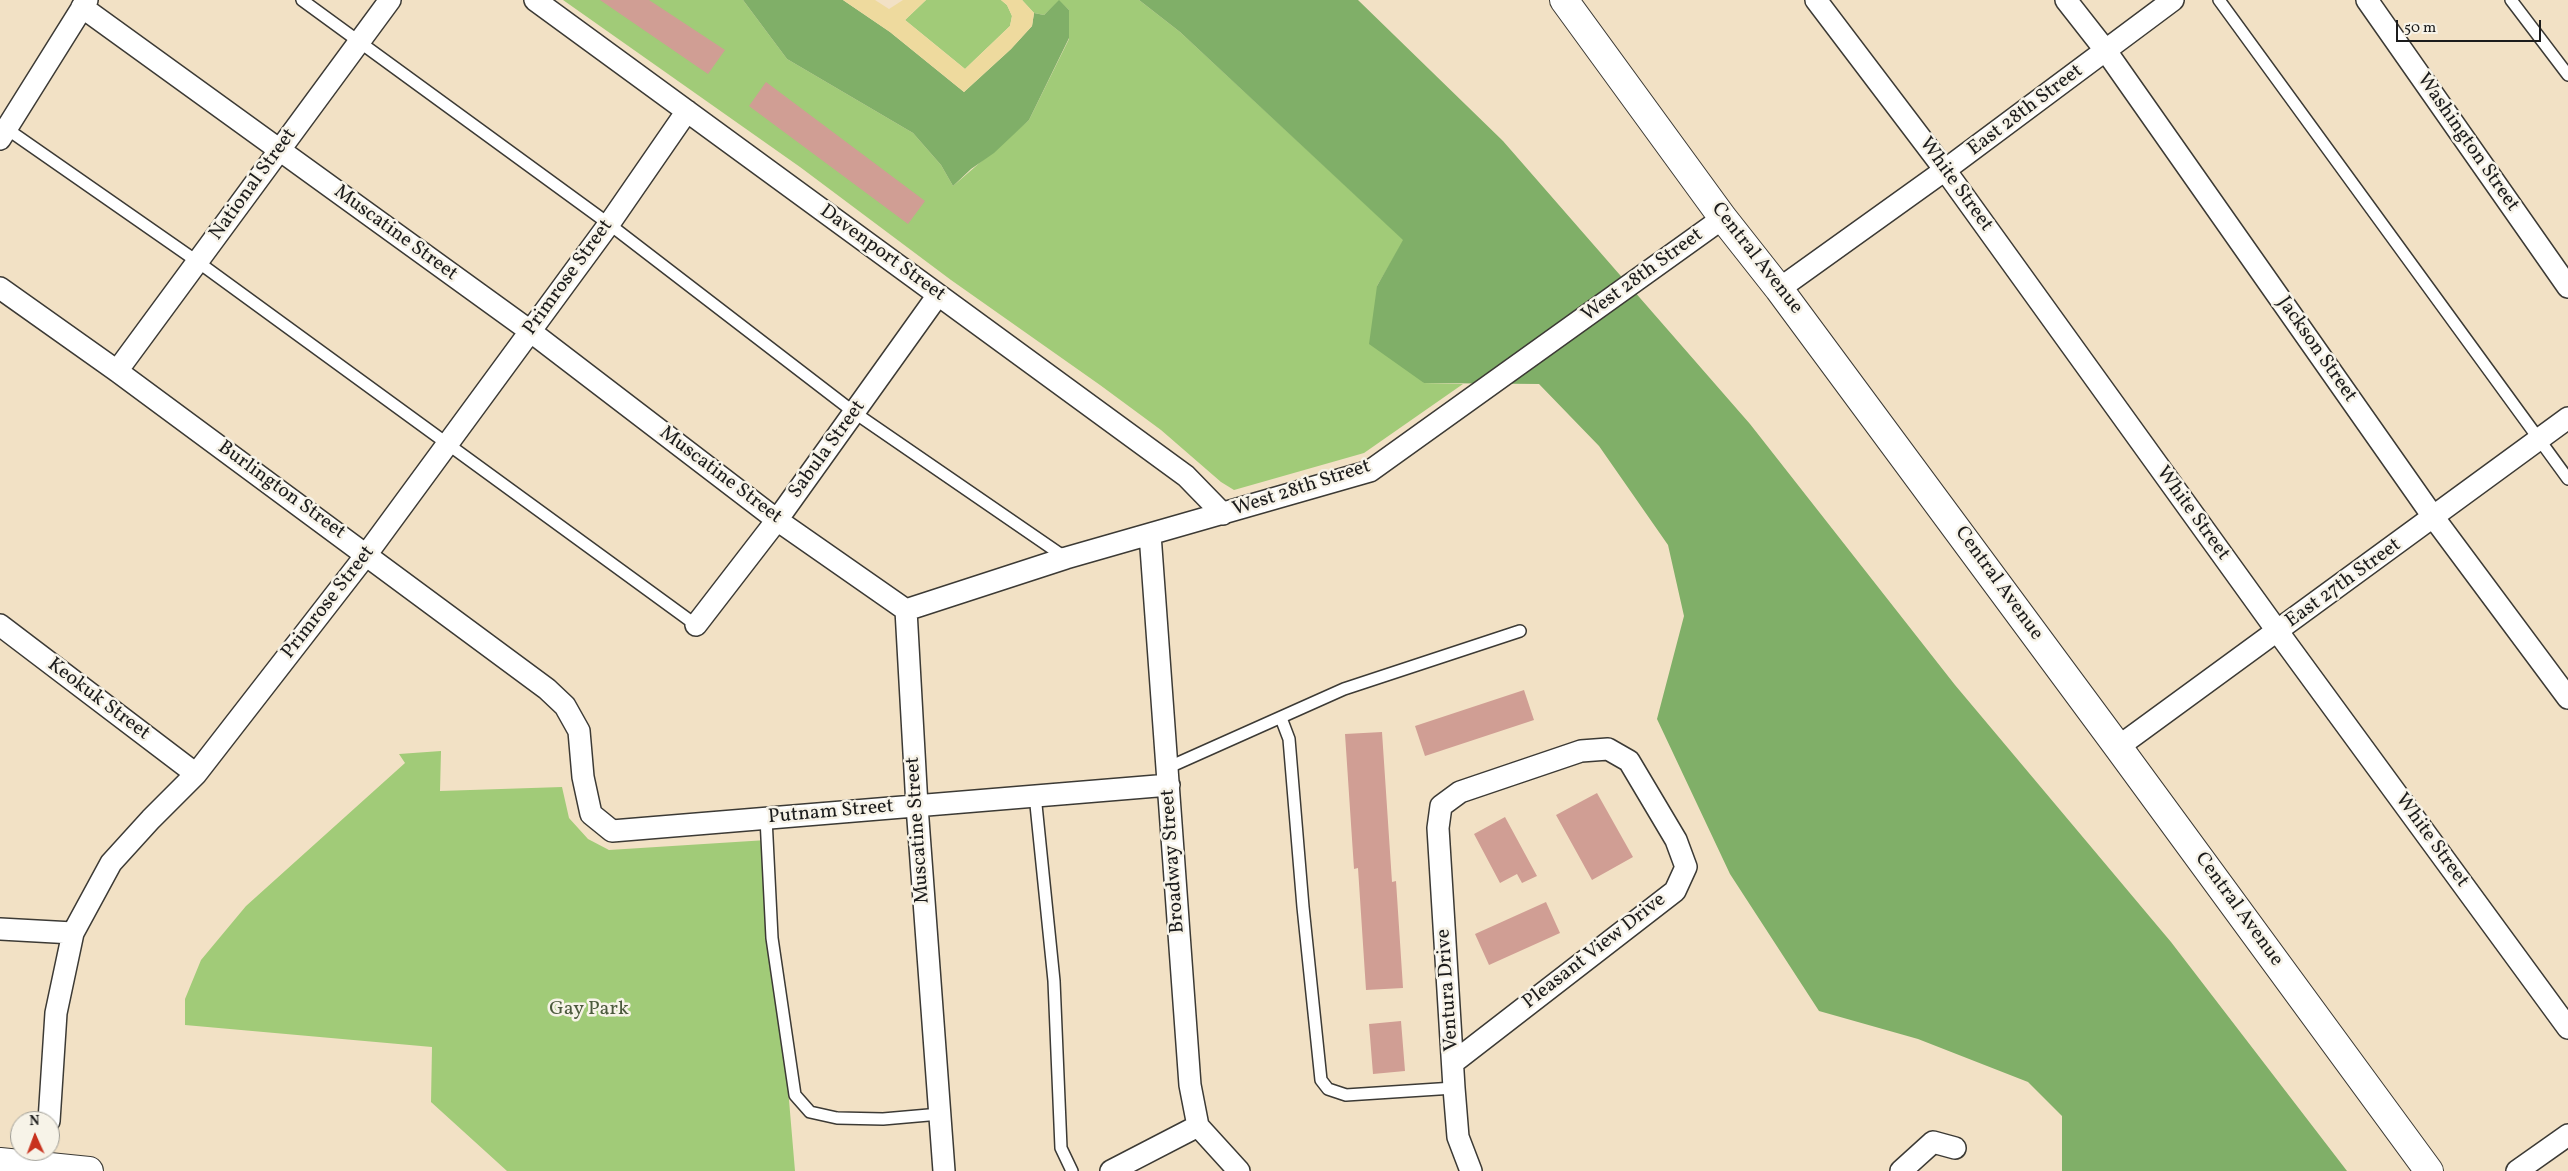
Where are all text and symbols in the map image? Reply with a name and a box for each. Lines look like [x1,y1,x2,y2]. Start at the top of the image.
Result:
scale bar [2398,10,2543,42]
text: 50 m [2404,18,2436,39]
street label: East 28th Street [1964,60,2088,162]
street label: Washington Street [2410,69,2524,217]
street label: National Street [205,124,303,246]
street label: White Street [1913,133,1997,237]
street label: Muscatine Street [328,181,462,287]
street label: Central Avenue [1705,198,1807,320]
street label: Davenport Street [814,200,950,308]
street label: Primrose Street [519,215,619,341]
street label: West 28th Street [1578,224,1708,328]
street label: Jackson Street [2271,293,2361,407]
street label: Sabula Street [784,396,872,504]
street label: Muscatine Street [654,422,786,530]
street label: Burlington Street [212,437,350,545]
street label: West 28th Street [1230,455,1374,523]
street label: White Street [2150,462,2234,566]
street label: Central Avenue [1949,522,2047,646]
street label: East 27th Street [2282,534,2406,634]
street label: Primrose Street [277,542,381,664]
street label: Keokuk Street [42,654,154,746]
street label: Muscatine Street [902,756,936,904]
street label: Broadway Street [1157,788,1191,934]
street label: White Street [2389,789,2473,893]
street label: Putnam Street [767,796,895,830]
street label: Central Avenue [2189,848,2287,972]
street label: Pleasant View Drive [1519,889,1671,1015]
street label: Ventura Drive [1433,928,1465,1052]
park label: Gay Park [549,998,629,1022]
north arrow [10,1111,60,1161]
text: N [29,1112,40,1131]

